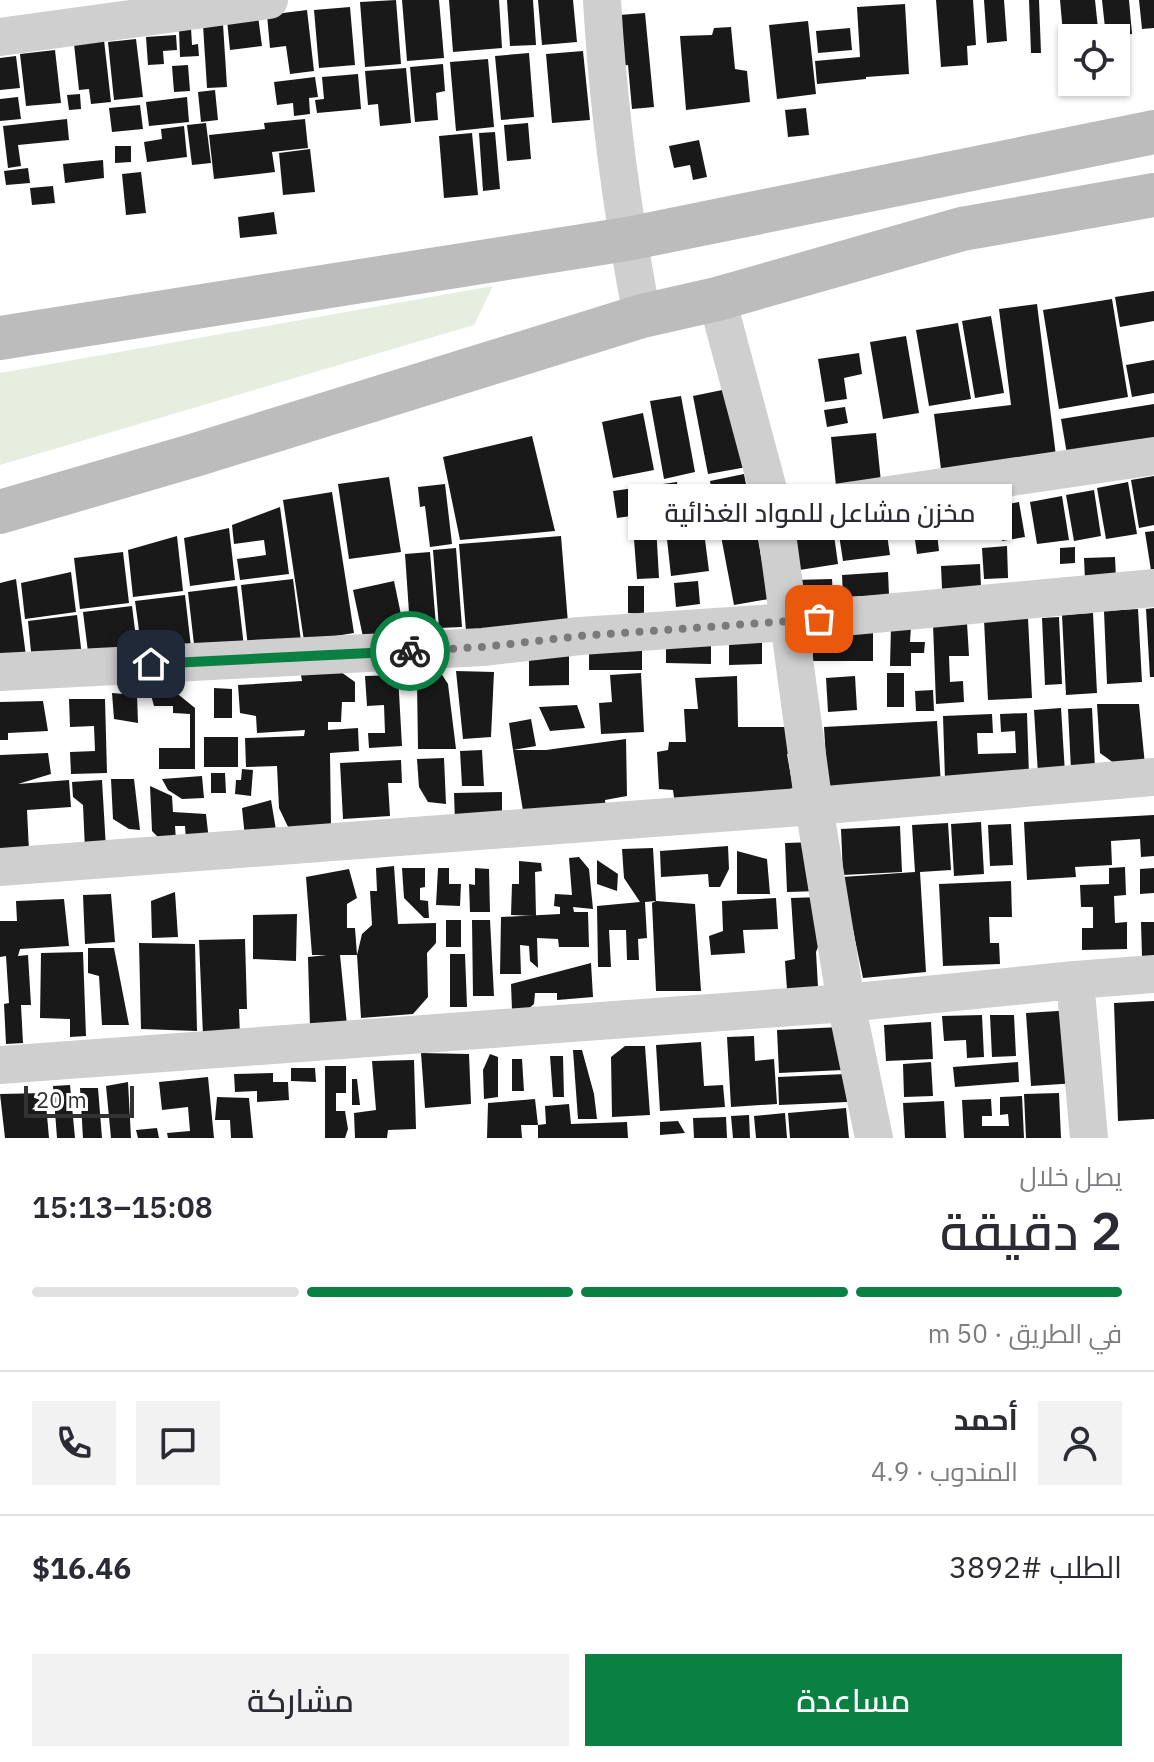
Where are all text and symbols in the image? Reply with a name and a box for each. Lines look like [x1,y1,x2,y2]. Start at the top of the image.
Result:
map controls [1058,24,1130,96]
button: locate [1058,24,1130,96]
callout: مخزن مشاعل للمواد الغذائية [627,483,1011,539]
text: مخزن مشاعل للمواد الغذائية [664,495,976,529]
pin [785,585,853,653]
icon: bag [797,597,841,641]
courier [370,611,450,691]
icon: bike [388,629,432,673]
pin [117,630,185,698]
icon: home [129,642,173,686]
scale bar [24,1082,134,1118]
text: 20 m [36,1085,87,1114]
text: يصل خلال [1019,1159,1122,1193]
text: 15:08–15:13 [32,1187,213,1226]
text: 2 دقيقة [940,1197,1122,1264]
text: في الطريق · 50 m [928,1316,1122,1350]
text: أحمد [954,1399,1018,1438]
button: phone [32,1401,116,1485]
button: chat [136,1401,220,1485]
button: person [1038,1401,1122,1485]
text: المندوب · 4.9 [871,1454,1018,1488]
text: الطلب #3892 [949,1547,1122,1586]
text: $16.46 [32,1548,131,1587]
button: مشاركة [32,1654,569,1746]
button: مساعدة [585,1654,1122,1746]

